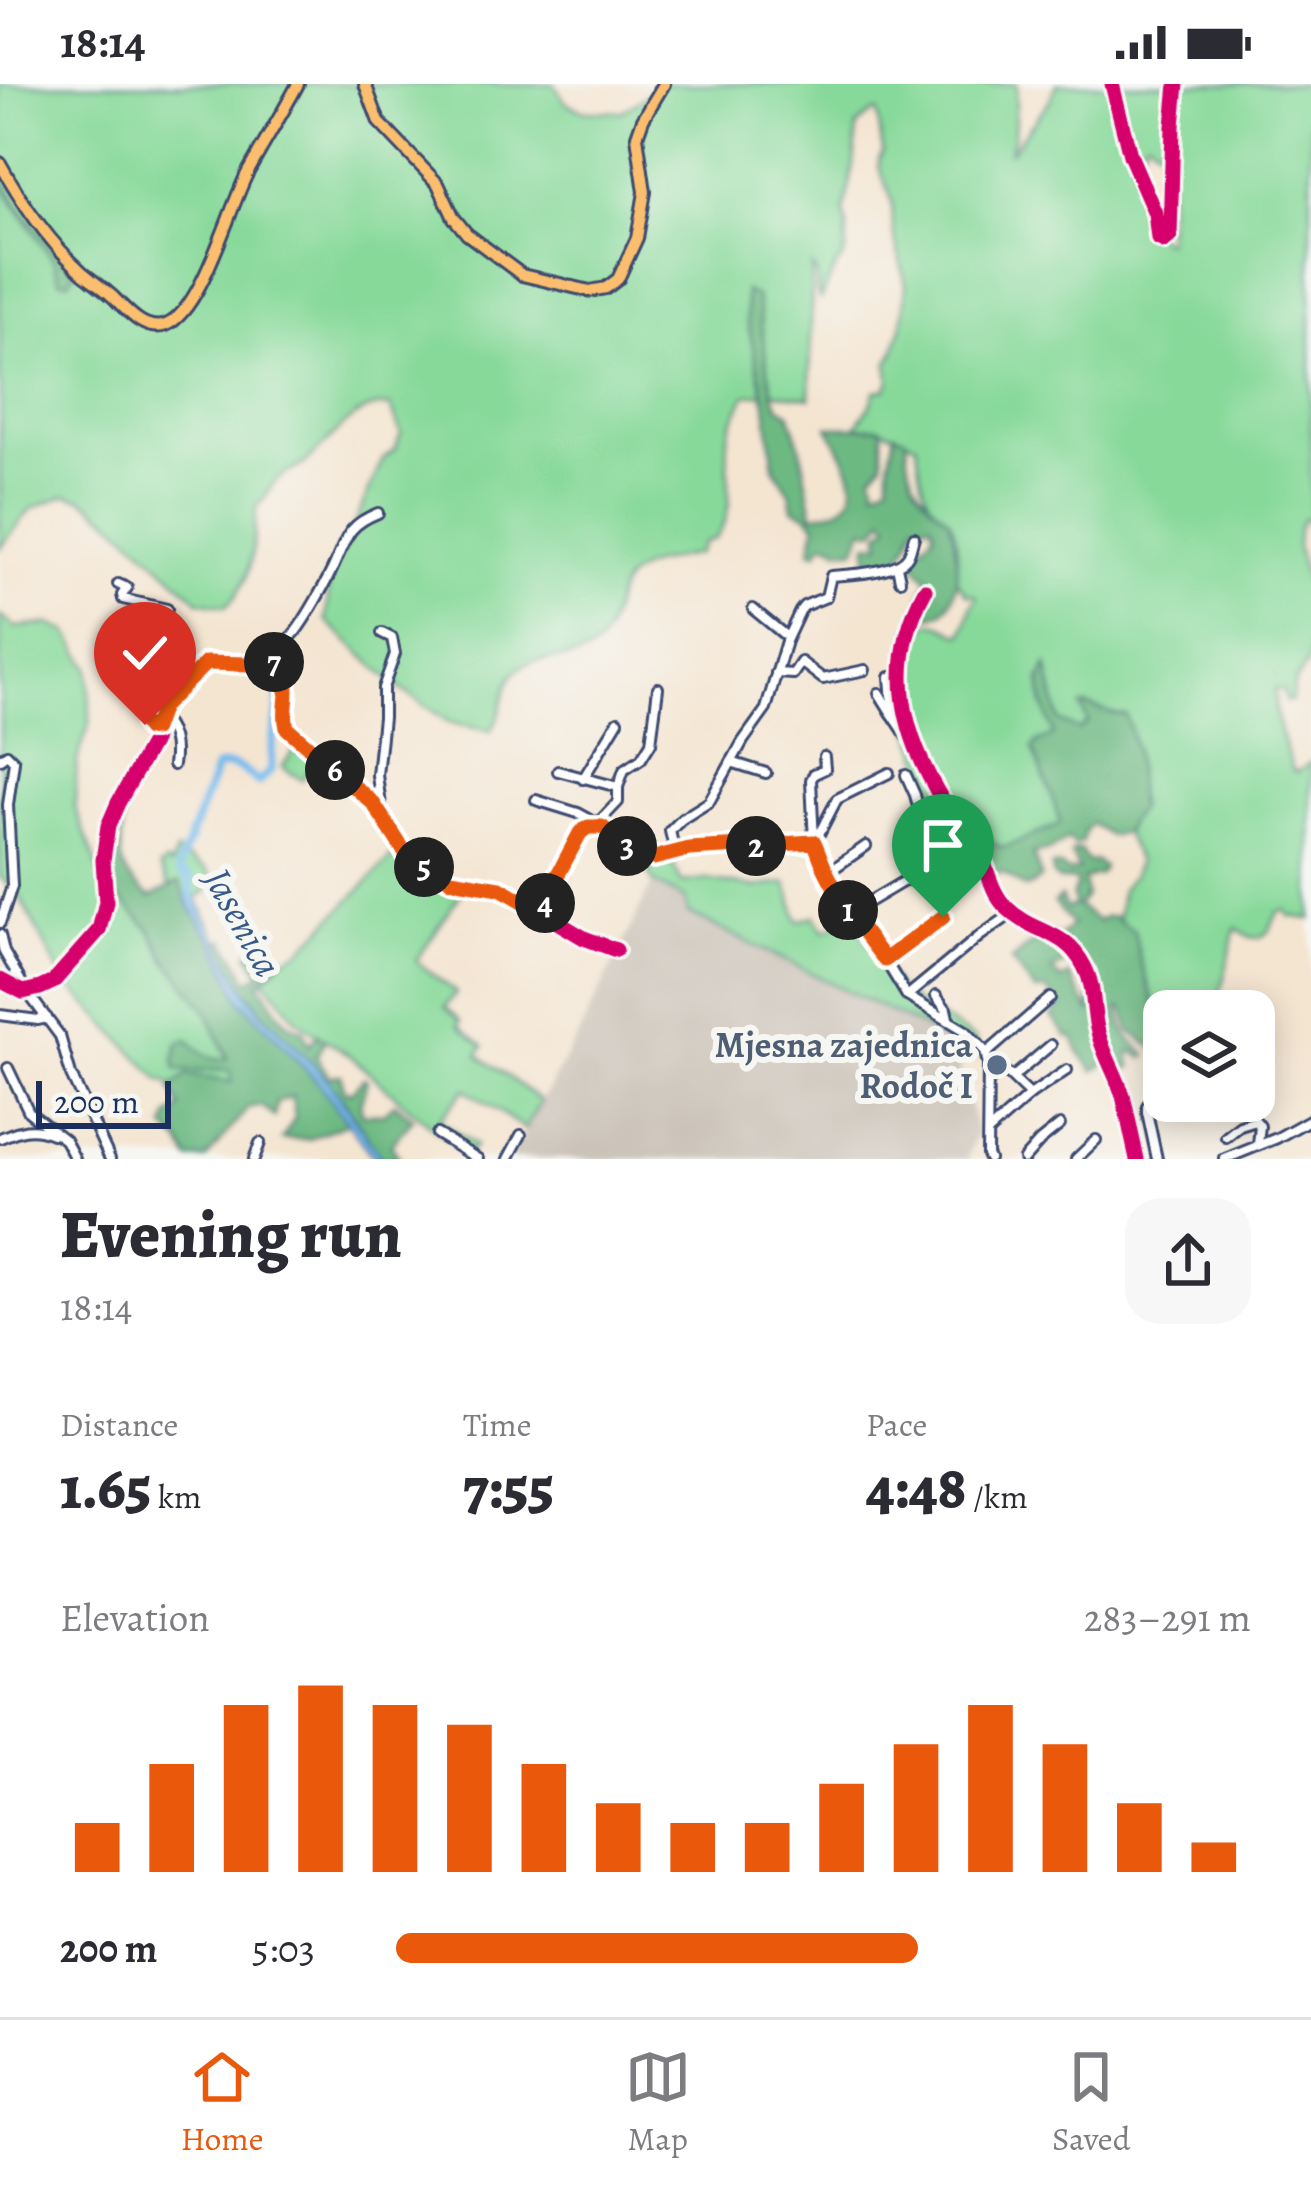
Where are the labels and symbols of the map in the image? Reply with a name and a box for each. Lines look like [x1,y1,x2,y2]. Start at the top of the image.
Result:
pin [94,602,196,725]
pin: 7 [244,632,304,692]
pin: 6 [305,740,365,800]
pin [892,794,994,917]
pin: 3 [597,816,657,876]
pin: 2 [726,816,786,876]
pin: 5 [394,837,454,897]
water label: Jasenica [191,857,294,986]
pin: 4 [515,873,575,933]
pin: 1 [818,880,878,940]
place label: Mjesna zajednica Rodoč I [715,1020,974,1110]
marker: Mjesna zajednica Rodoč I [984,1052,1010,1078]
scale bar [36,1075,171,1128]

